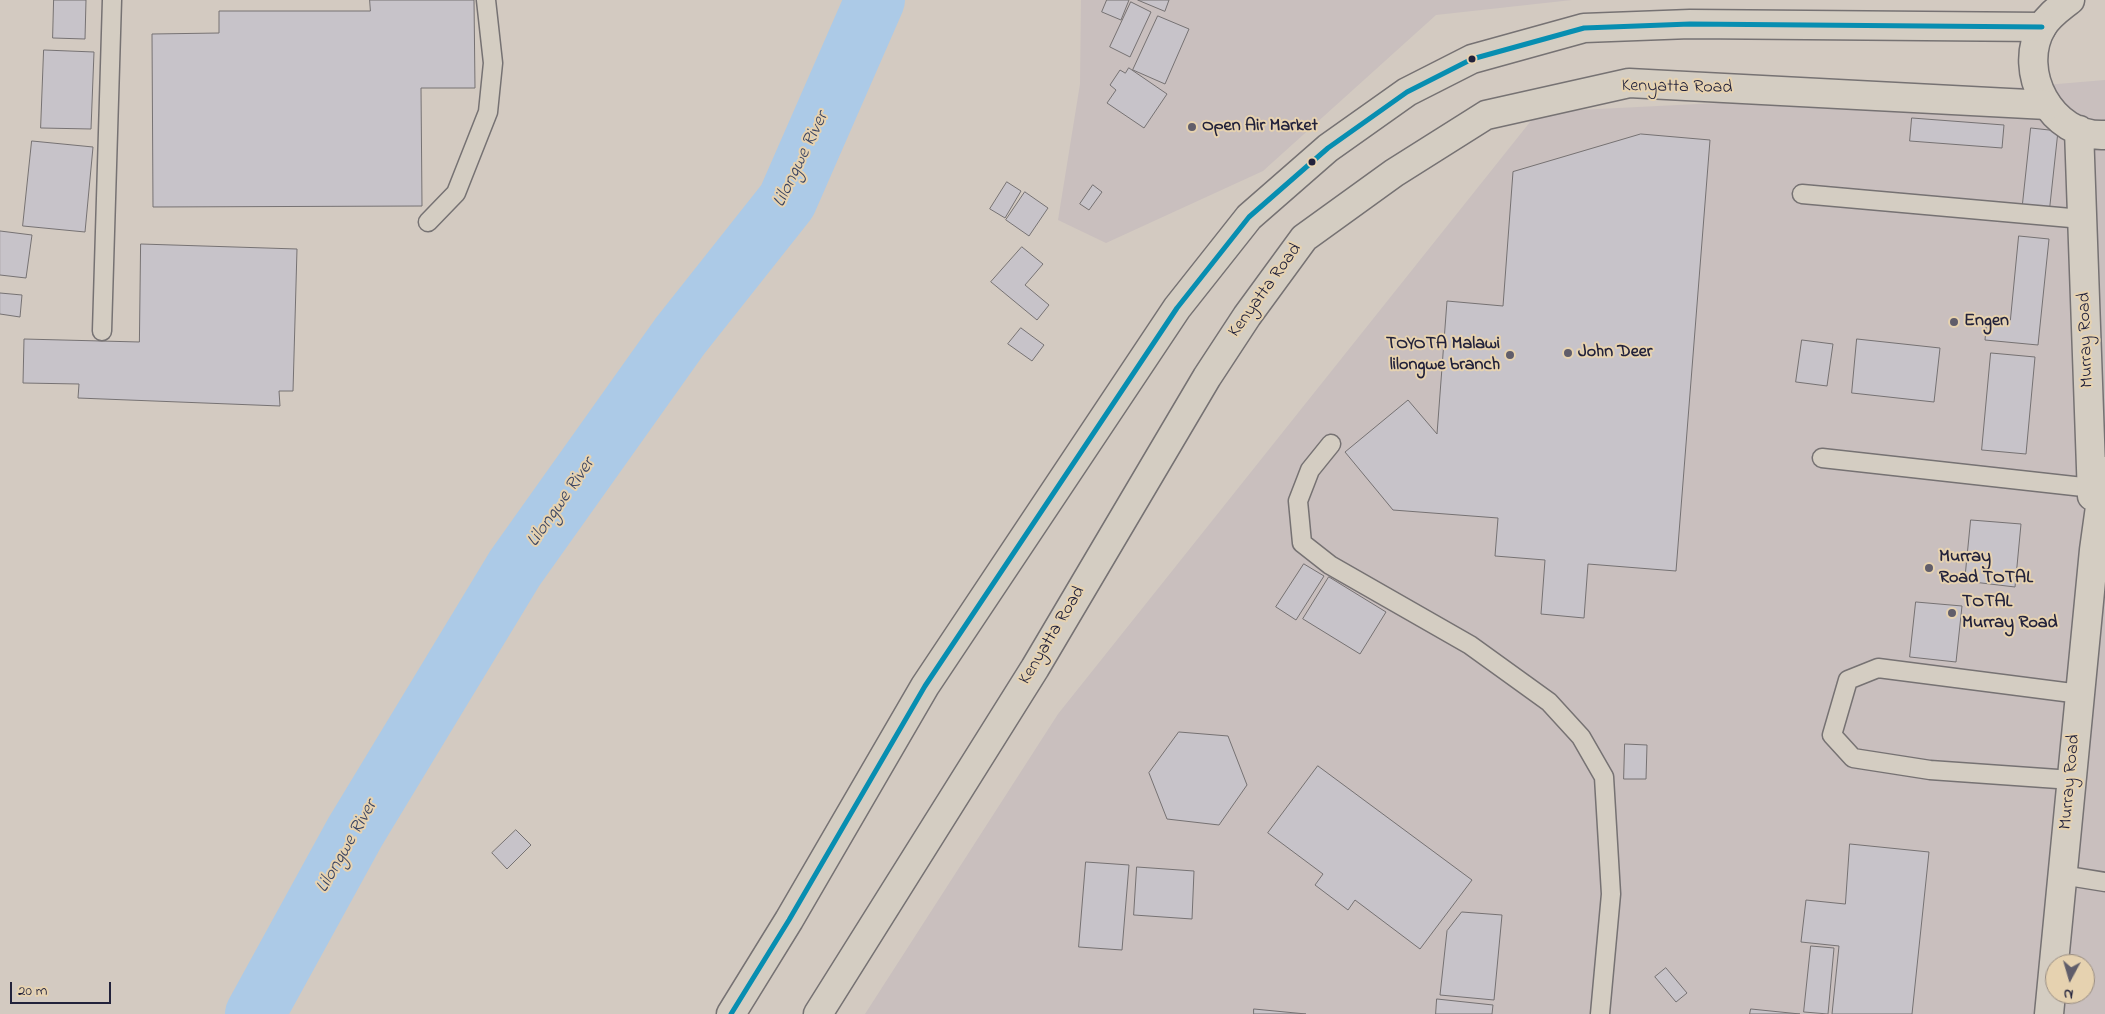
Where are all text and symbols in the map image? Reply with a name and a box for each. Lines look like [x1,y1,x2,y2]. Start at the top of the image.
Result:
unlabelled marker [1467,54,1477,64]
street label: Kenyatta Road [1621,76,1733,100]
water label: Lilongwe River [769,109,835,211]
place label: Open Air Market [1202,116,1318,138]
marker: Open Air Market [1186,121,1198,133]
unlabelled marker [1307,157,1317,167]
street label: Kenyatta Road [1225,240,1307,342]
street label: Murray Road [2075,292,2099,388]
place label: Engen [1964,311,2009,333]
marker: Engen [1948,316,1960,328]
place label: TOYOTA Malawi lilongwe branch [1386,334,1500,376]
place label: John Deer [1578,342,1652,364]
marker: John Deer [1562,347,1574,359]
marker: TOYOTA Malawi lilongwe branch [1504,349,1516,361]
water label: Lilongwe River [523,454,601,552]
place label: Murray Road TOTAL [1939,547,2033,590]
marker: Murray Road TOTAL [1923,562,1935,574]
street label: Kenyatta Road [1015,583,1091,689]
place label: TOTAL Murray Road [1962,592,2058,634]
marker: TOTAL Murray Road [1946,607,1958,619]
street label: Murray Road [2056,733,2086,831]
water label: Lilongwe River [312,797,384,897]
north arrow [2045,954,2095,1004]
scale bar [12,972,114,1004]
text: 20 m [18,980,47,1002]
text: N [2063,982,2074,1004]

